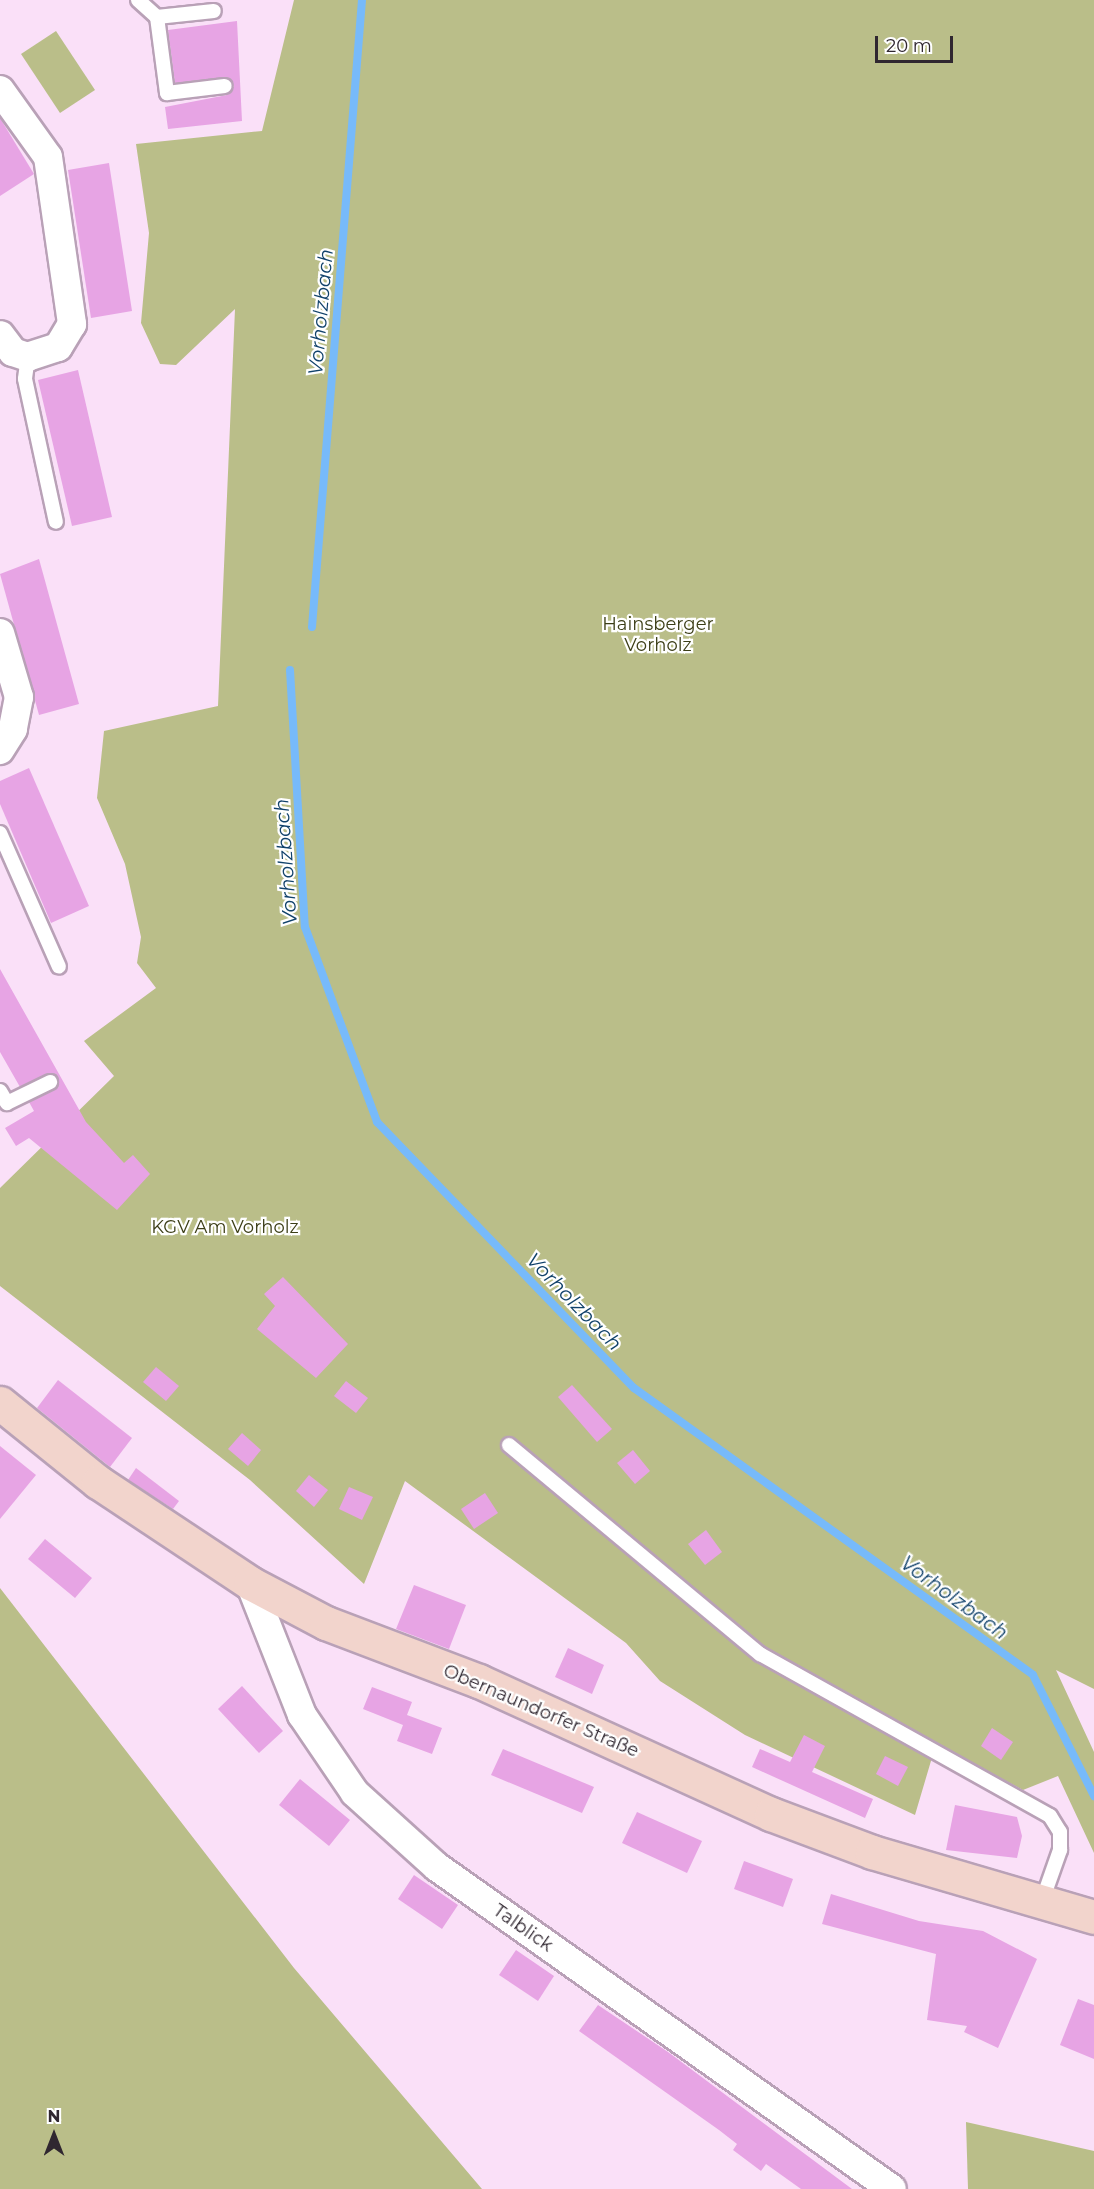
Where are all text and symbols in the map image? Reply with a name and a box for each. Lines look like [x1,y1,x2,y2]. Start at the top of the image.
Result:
scale bar [878,24,956,62]
text: 20 m [886,35,932,57]
water label: Vorholzbach [304,248,338,376]
park label: Hainsberger Vorholz [602,614,714,656]
water label: Vorholzbach [270,798,302,926]
park label: KGV Am Vorholz [151,1216,299,1238]
water label: Vorholzbach [521,1248,627,1356]
water label: Vorholzbach [896,1551,1012,1645]
street label: Obernaundorfer Straße [440,1660,642,1762]
street label: Talblick [489,1900,557,1956]
north arrow [24,2105,84,2165]
text: N [48,2107,60,2126]

